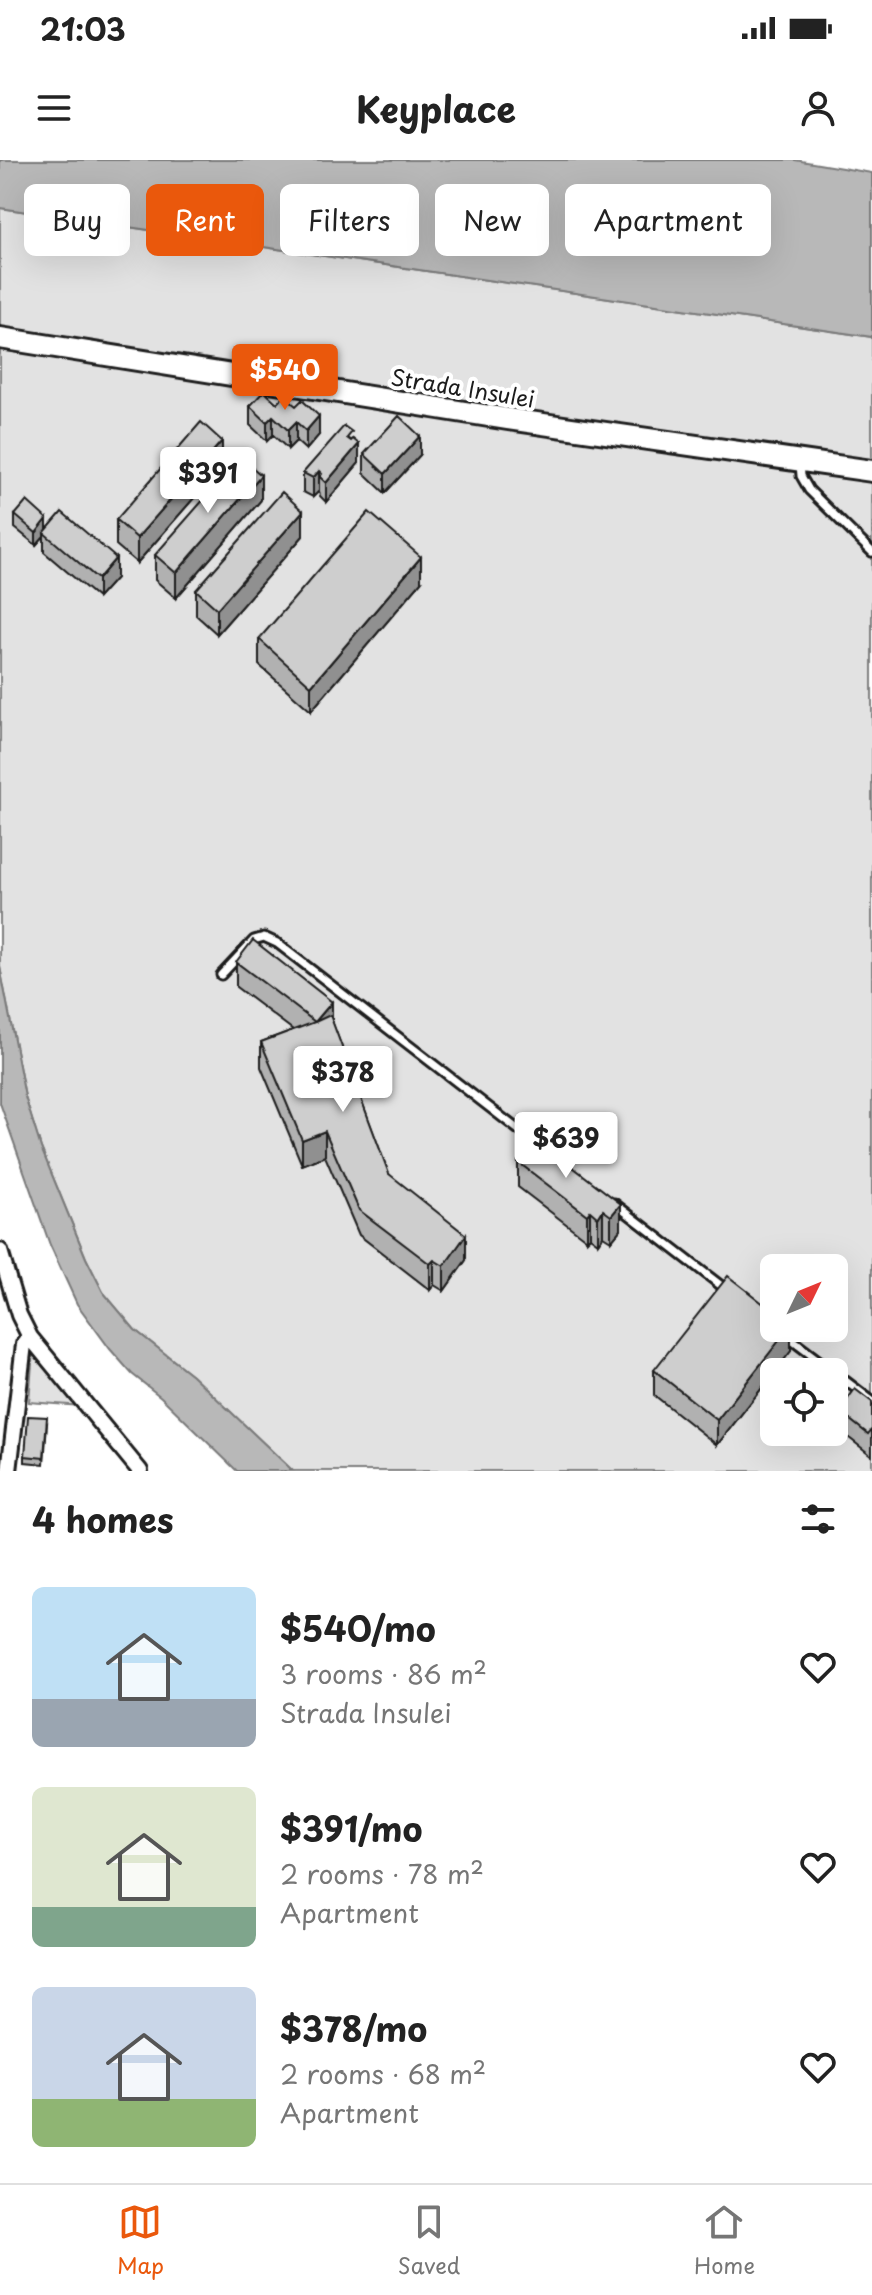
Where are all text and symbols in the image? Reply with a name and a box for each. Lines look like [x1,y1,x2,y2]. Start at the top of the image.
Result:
text: 21:03 [40,6,126,51]
text: Keyplace [356,81,516,135]
icon: menu [32,86,76,130]
icon: person [796,86,840,130]
chip: Buy [24,184,130,256]
chip: Rent [146,184,264,256]
chip: Filters [280,184,419,256]
chip: New [435,184,549,256]
chip: Apartment [565,184,771,256]
pin: $540 [238,344,332,412]
text: $540 [250,350,320,389]
street label: Strada Insulei [389,359,537,415]
pin: $391 [161,447,255,515]
text: $391 [178,453,238,492]
pin: $378 [296,1046,390,1114]
text: $378 [311,1052,375,1091]
pin: $639 [519,1112,613,1180]
text: $639 [533,1118,599,1157]
north arrow [760,1254,848,1342]
map controls [760,1254,848,1446]
button: locate [760,1358,848,1446]
text: 4 homes [32,1493,174,1545]
icon: filters [796,1497,840,1541]
text: $540/mo [280,1602,436,1654]
icon: home [96,1619,192,1715]
icon: heart [796,1645,840,1689]
text: 3 rooms · 86 m² [280,1654,487,1693]
text: Strada Insulei [280,1693,451,1732]
text: $391/mo [280,1802,423,1854]
icon: home [96,1819,192,1915]
icon: heart [796,1845,840,1889]
text: 2 rooms · 78 m² [280,1854,484,1893]
text: Apartment [280,1893,419,1932]
text: $378/mo [280,2002,427,2054]
icon: home [96,2019,192,2115]
icon: heart [796,2045,840,2089]
text: 2 rooms · 68 m² [280,2054,486,2093]
text: Apartment [280,2093,419,2132]
tab: Map [117,2200,164,2281]
tab: Saved [398,2200,460,2281]
tab: Home [694,2200,755,2281]

